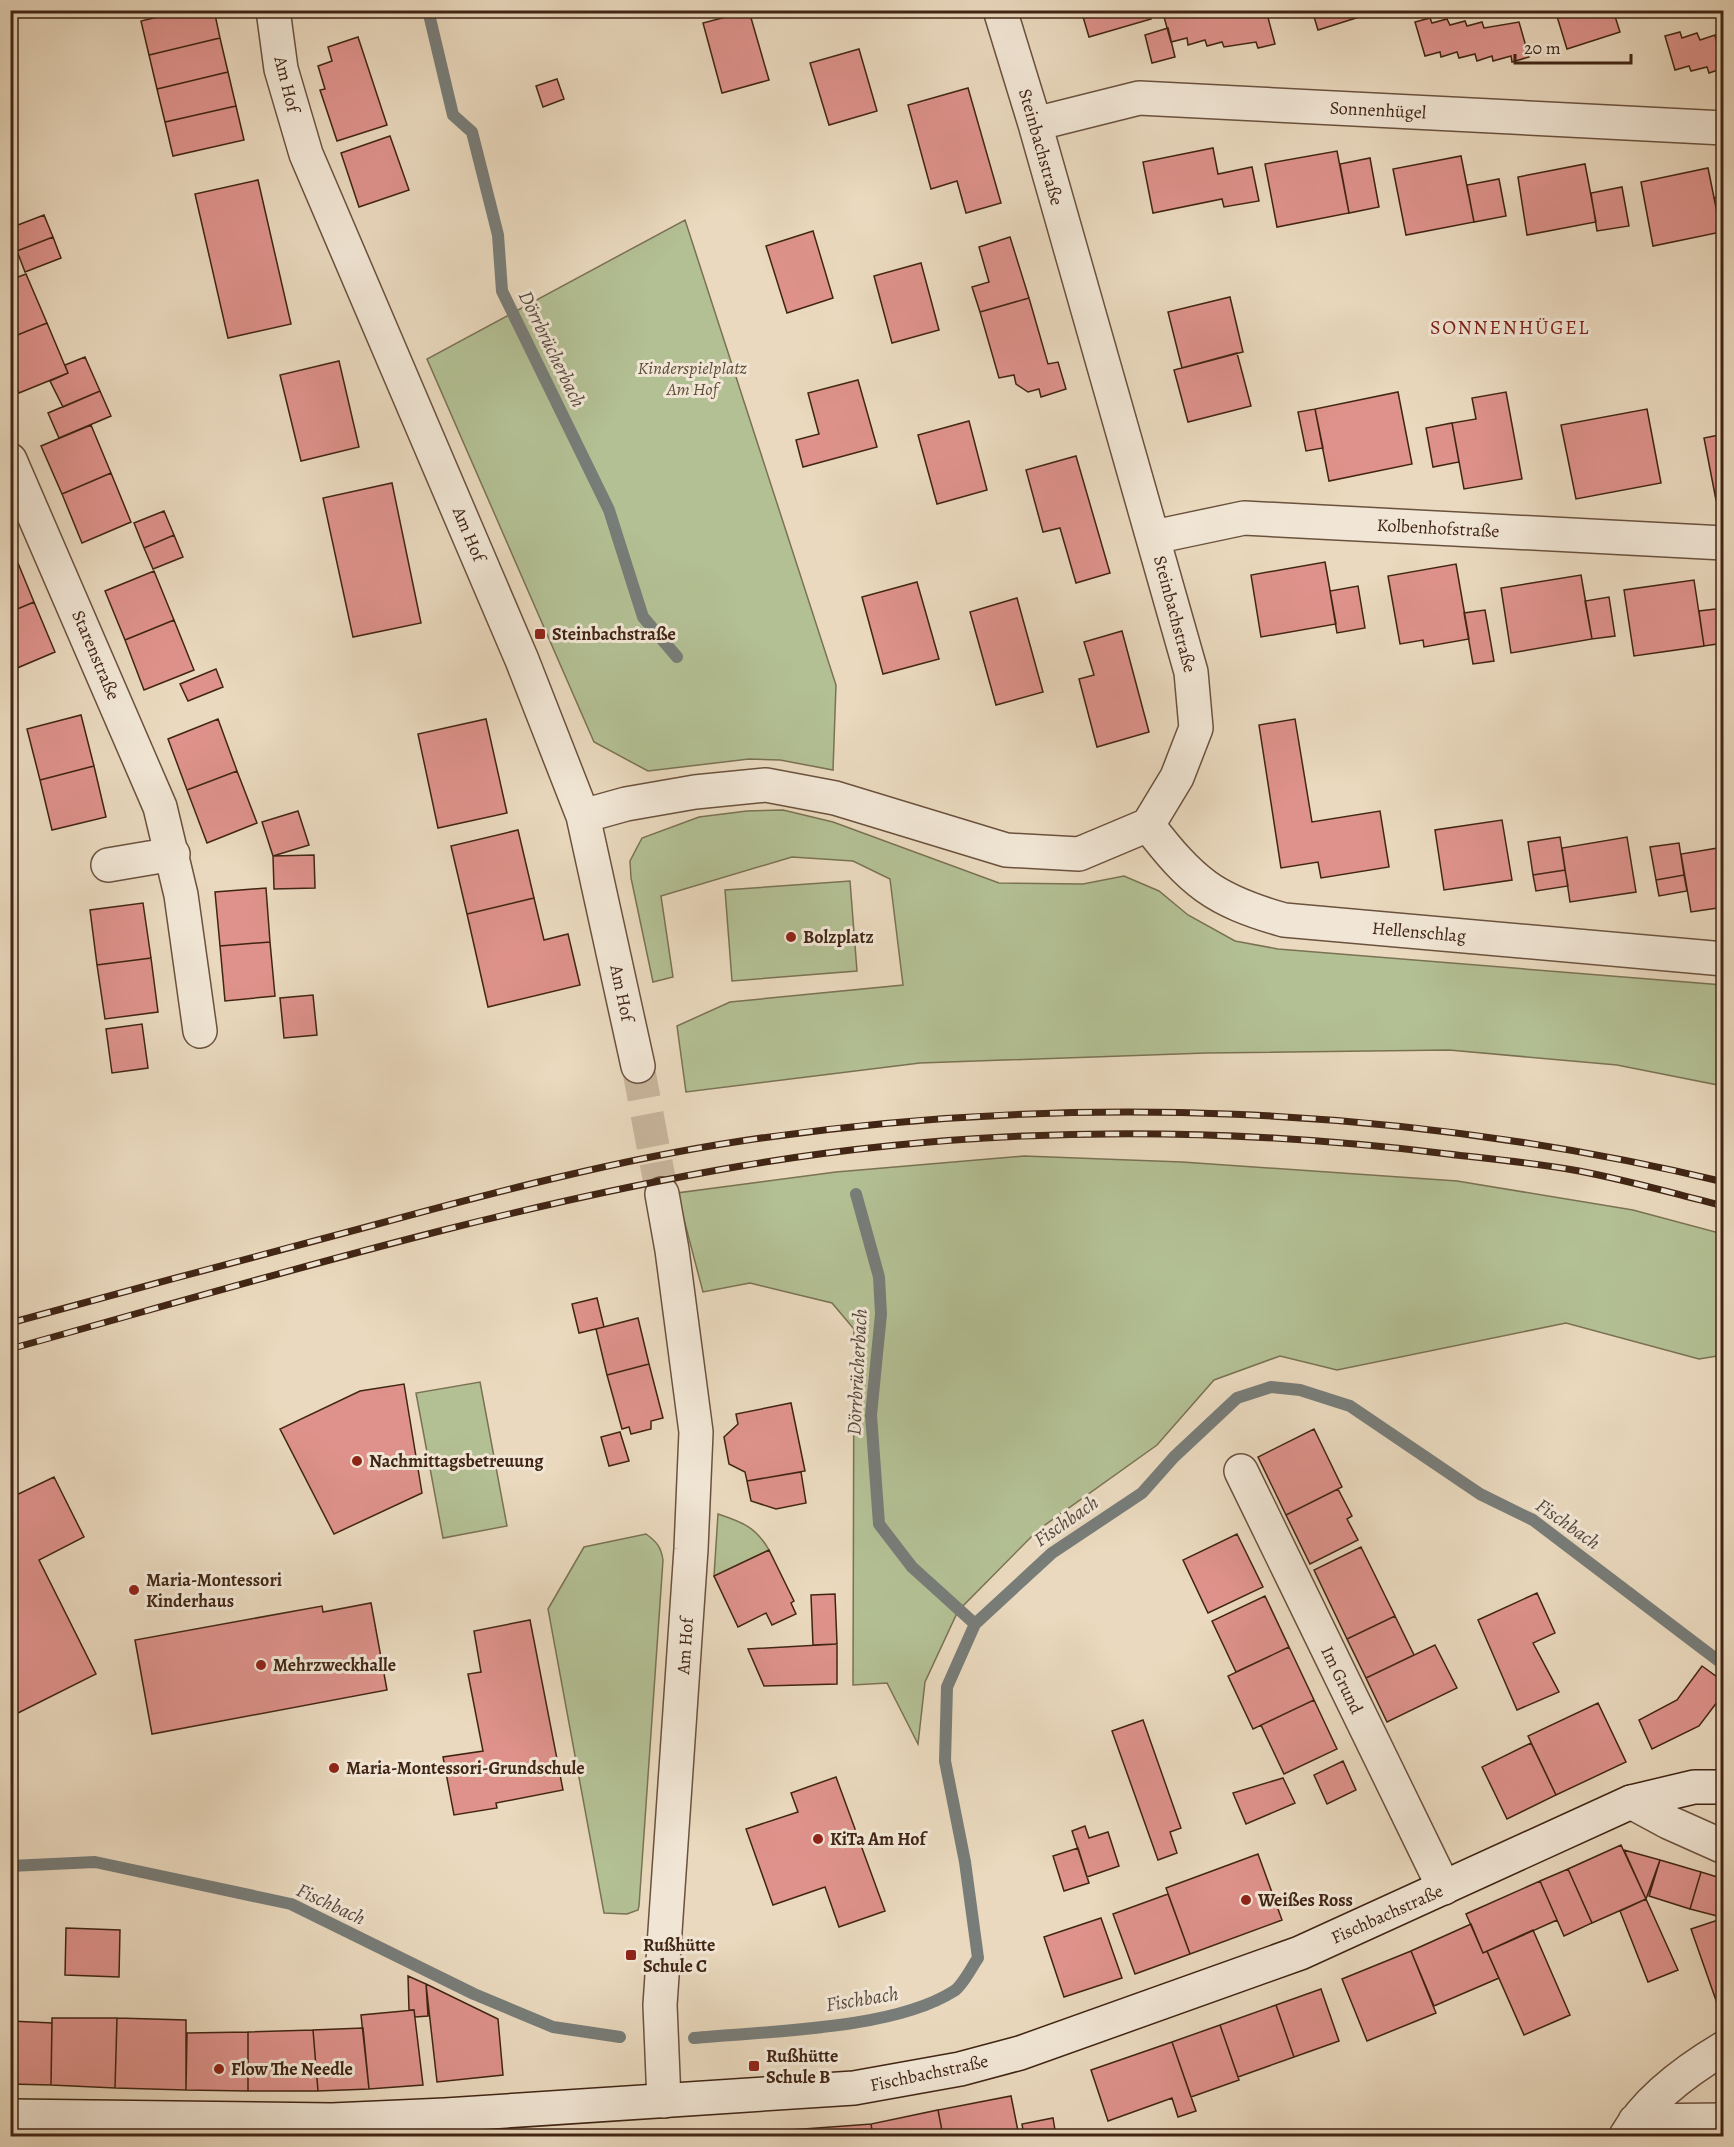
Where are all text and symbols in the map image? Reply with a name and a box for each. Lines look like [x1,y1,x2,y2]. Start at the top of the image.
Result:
scale bar [1515,27,1630,65]
text: 20 m [1524,36,1561,60]
street label: Am Hof [268,53,306,117]
street label: Steinbachstraße [1013,86,1069,208]
street label: Sonnenhügel [1329,95,1427,125]
water label: Dörrbrücherbach [512,286,592,412]
district label: SONNENHÜGEL [1430,314,1590,341]
park label: Kinderspielplatz Am Hof [637,356,747,401]
street label: Am Hof [446,502,492,568]
street label: Kolbenhofstraße [1376,513,1500,543]
street label: Steinbachstraße [1148,553,1202,675]
street label: Starenstraße [66,606,126,704]
place label: Steinbachstraße [552,622,676,646]
marker: Steinbachstraße [533,627,547,641]
street label: Hellenschlag [1371,916,1467,948]
place label: Bolzplatz [803,925,874,949]
marker: Bolzplatz [784,930,798,944]
street label: Am Hof [604,962,640,1026]
water label: Dörrbrücherbach [840,1308,874,1436]
place label: Nachmittagsbetreuung [369,1449,544,1473]
marker: Nachmittagsbetreuung [350,1454,364,1468]
water label: Fischbach [1028,1489,1104,1553]
water label: Fischbach [1530,1492,1606,1556]
place label: Maria-Montessori Kinderhaus [146,1568,282,1613]
marker: Maria-Montessori Kinderhaus [127,1583,141,1597]
street label: Am Hof [671,1614,699,1676]
street label: Im Grund [1315,1642,1369,1718]
place label: Mehrzweckhalle [273,1653,396,1677]
marker: Mehrzweckhalle [254,1658,268,1672]
place label: Maria-Montessori-Grundschule [346,1756,585,1780]
marker: Maria-Montessori-Grundschule [327,1761,341,1775]
place label: KiTa Am Hof [830,1827,929,1851]
marker: KiTa Am Hof [811,1832,825,1846]
water label: Fischbach [292,1876,370,1932]
street label: Fischbachstraße [1327,1879,1447,1949]
place label: Weißes Ross [1257,1888,1353,1912]
marker: Weißes Ross [1239,1893,1253,1907]
place label: Rußhütte Schule C [643,1933,715,1978]
marker: Rußhütte Schule C [624,1948,638,1962]
water label: Fischbach [824,1980,900,2018]
place label: Rußhütte Schule B [766,2044,838,2089]
street label: Fischbachstraße [868,2049,990,2097]
place label: Flow The Needle [231,2057,353,2081]
marker: Rußhütte Schule B [747,2059,761,2073]
marker: Flow The Needle [212,2062,226,2076]

